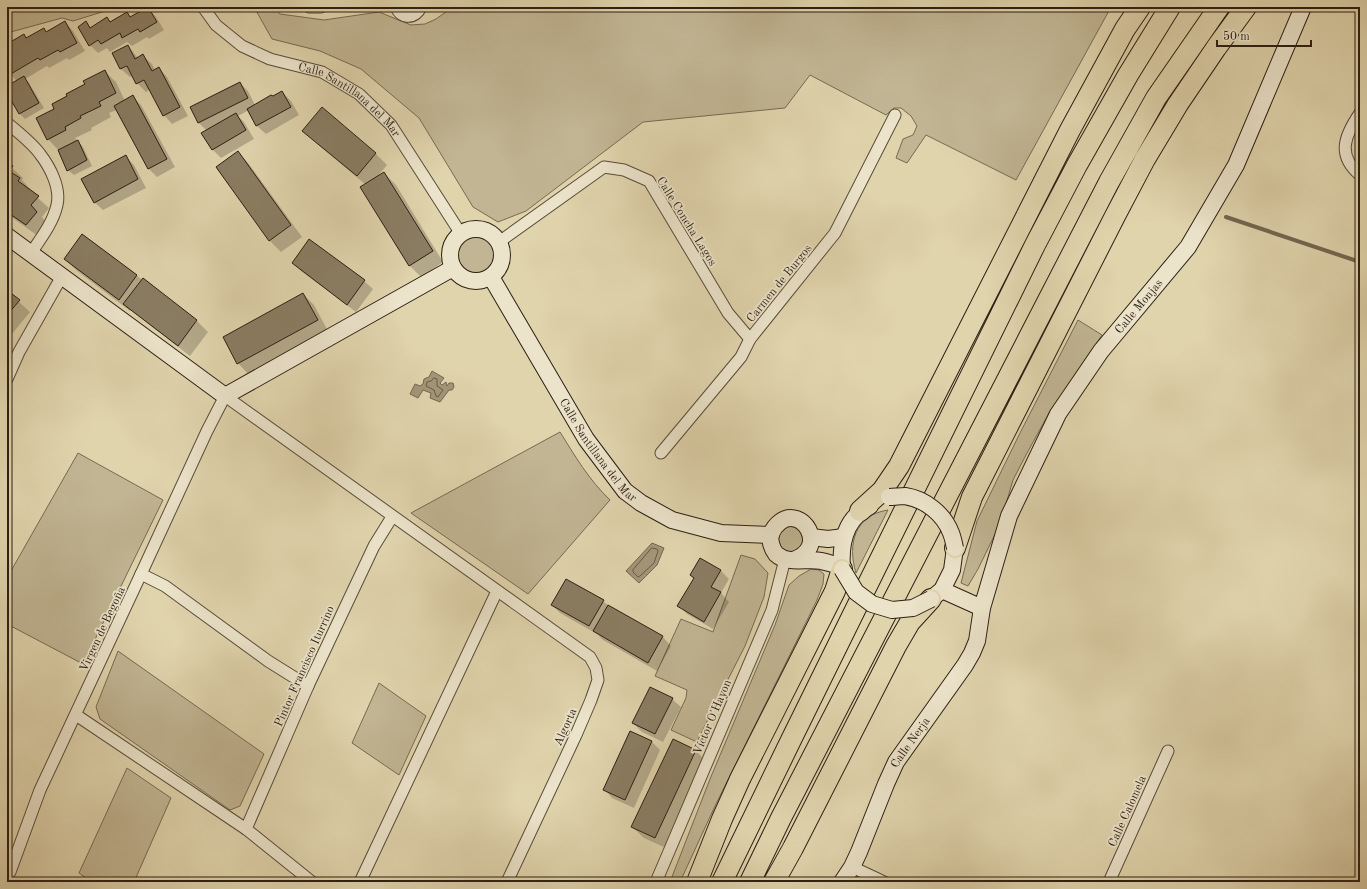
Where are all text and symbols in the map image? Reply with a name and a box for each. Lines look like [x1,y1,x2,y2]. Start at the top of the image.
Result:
scale bar [1217,22,1311,48]
text: 50 m [1223,30,1250,43]
street label: Calle Santillana del Mar [297,61,402,139]
street label: Calle Concha Lagos [654,175,718,268]
street label: Carmen de Burgos [745,242,815,325]
street label: Calle Monjas [1113,277,1165,336]
street label: Calle Santillana del Mar [557,397,639,505]
street label: Virgen de Begoña [78,585,128,674]
street label: Pintor Francisco Iturrino [273,604,337,729]
street label: Víctor O'Hayon [692,678,734,757]
street label: Algorta [552,707,580,748]
street label: Calle Nerja [889,715,933,770]
street label: Calle Calomela [1107,774,1149,849]

